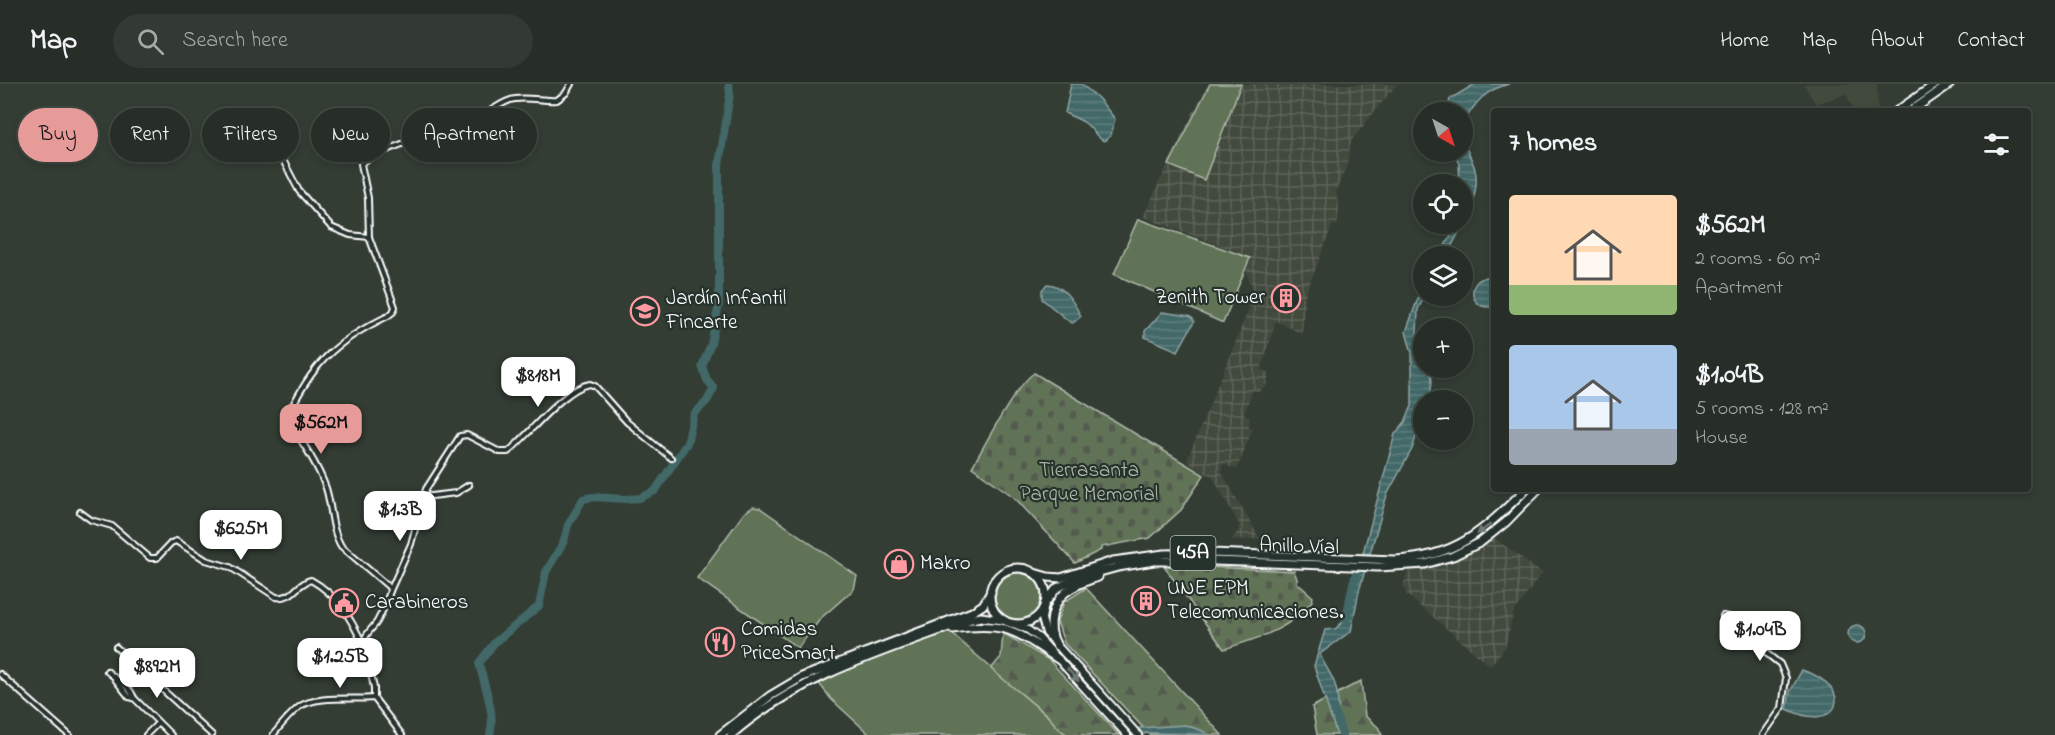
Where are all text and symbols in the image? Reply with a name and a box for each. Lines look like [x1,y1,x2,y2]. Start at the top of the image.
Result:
search box [113,14,533,68]
text: Map [30,21,77,62]
icon: search [134,25,167,58]
text: Search here [182,25,288,57]
text: Home [1720,26,1769,56]
text: Map [1802,26,1837,56]
text: About [1870,26,1924,56]
text: Contact [1957,26,2025,56]
north arrow [1413,102,1473,162]
map controls [1413,102,1473,450]
chip: Buy [18,108,98,162]
chip: Rent [110,108,190,162]
chip: Filters [202,108,299,162]
chip: New [311,108,390,162]
chip: Apartment [402,108,537,162]
text: 7 homes [1509,125,1597,163]
icon: filters [1980,128,2013,161]
button: locate [1413,174,1473,234]
text: $562M [1695,207,1766,245]
icon: home [1557,219,1629,291]
text: 2 rooms · 60 m² [1695,245,1821,274]
button: layers [1413,246,1473,306]
text: Apartment [1695,274,1783,303]
building icon: Zenith Tower [1270,282,1302,314]
place label: Zenith Tower [1155,283,1265,313]
place label: Jardín Infantil Fincarte [665,284,786,338]
school or university icon: Jardín Infantil Fincarte [629,295,661,327]
button: + [1413,318,1473,378]
pin: $818M [496,357,580,408]
text: $1.04B [1695,357,1764,395]
text: $818M [515,362,561,391]
icon: home [1557,369,1629,441]
button: − [1413,390,1473,450]
text: 5 rooms · 128 m² [1695,395,1829,424]
pin: $562M [279,404,363,455]
text: $562M [294,409,348,438]
text: House [1695,424,1748,453]
park label: Tierrasanta Parque Memorial [1020,456,1158,510]
pin: $1.3B [358,491,442,542]
text: $1.3B [378,496,422,525]
pin: $625M [199,510,283,561]
text: $625M [214,515,268,544]
one-way arrow [1476,523,1492,535]
street label: Anillo Víal [1259,531,1339,563]
road number: 45A [1170,536,1216,570]
shop icon: Makro [883,548,915,580]
place label: Makro [920,549,971,579]
place label: UNE EPM Telecomunicaciones. [1167,574,1343,628]
building icon: UNE EPM Telecomunicaciones. [1130,585,1162,617]
public building icon: Carabineros [328,587,360,619]
place label: Carabineros [365,588,468,618]
pin: $1.04B [1711,611,1809,662]
place label: Comidas PriceSmart [741,615,836,669]
text: $1.04B [1734,616,1786,645]
restaurant icon: Comidas PriceSmart [704,626,736,658]
pin: $1.25B [291,638,389,689]
text: $1.25B [311,643,369,672]
pin: $892M [115,648,199,699]
text: $892M [133,653,181,682]
one-way arrow [1066,668,1080,682]

